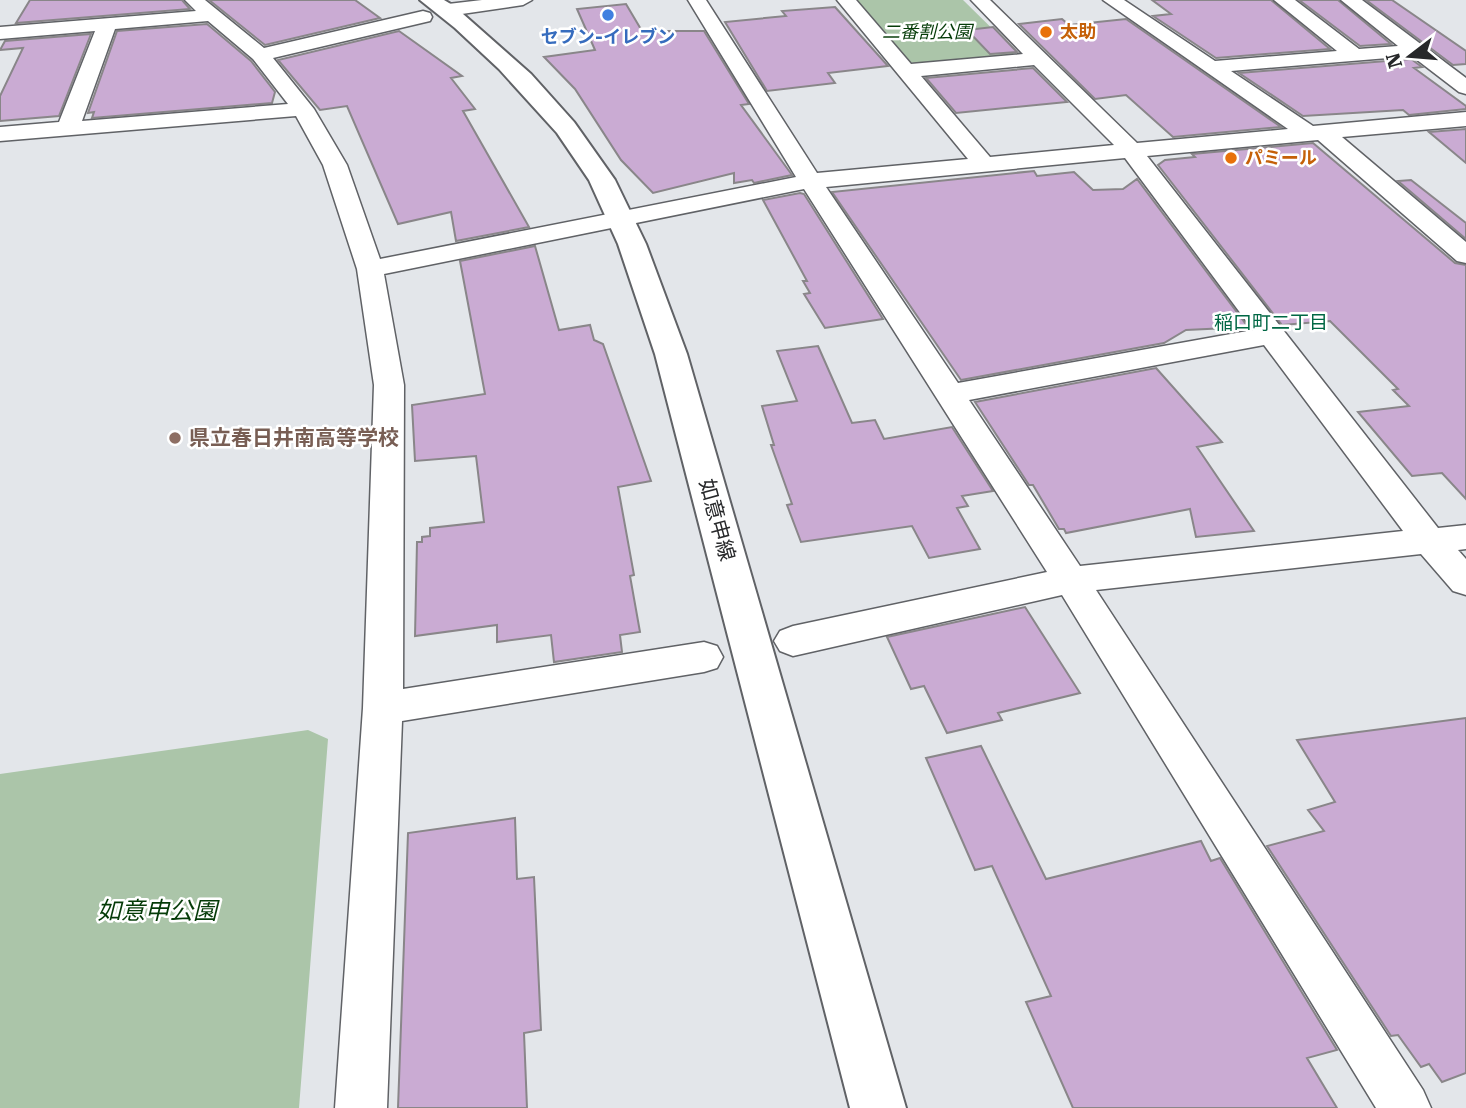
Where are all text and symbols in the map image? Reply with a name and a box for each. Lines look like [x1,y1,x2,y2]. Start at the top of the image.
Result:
marker: セブン-イレブン [600,7,616,23]
park label: 二番割公園 [882,21,975,42]
place label: 太助 [1060,21,1096,42]
north arrow [1375,21,1445,91]
marker: 太助 [1038,24,1054,40]
place label: セブン-イレブン [541,26,675,47]
text: N [1381,50,1407,71]
place label: パミール [1245,147,1317,168]
marker: パミール [1223,150,1239,166]
district label: 稲口町二丁目 [1214,311,1328,334]
place label: 県立春日井南高等学校 [189,426,399,450]
marker: 県立春日井南高等学校 [167,430,183,446]
street label: 如意申線 [695,476,739,564]
park label: 如意申公園 [97,897,220,925]

